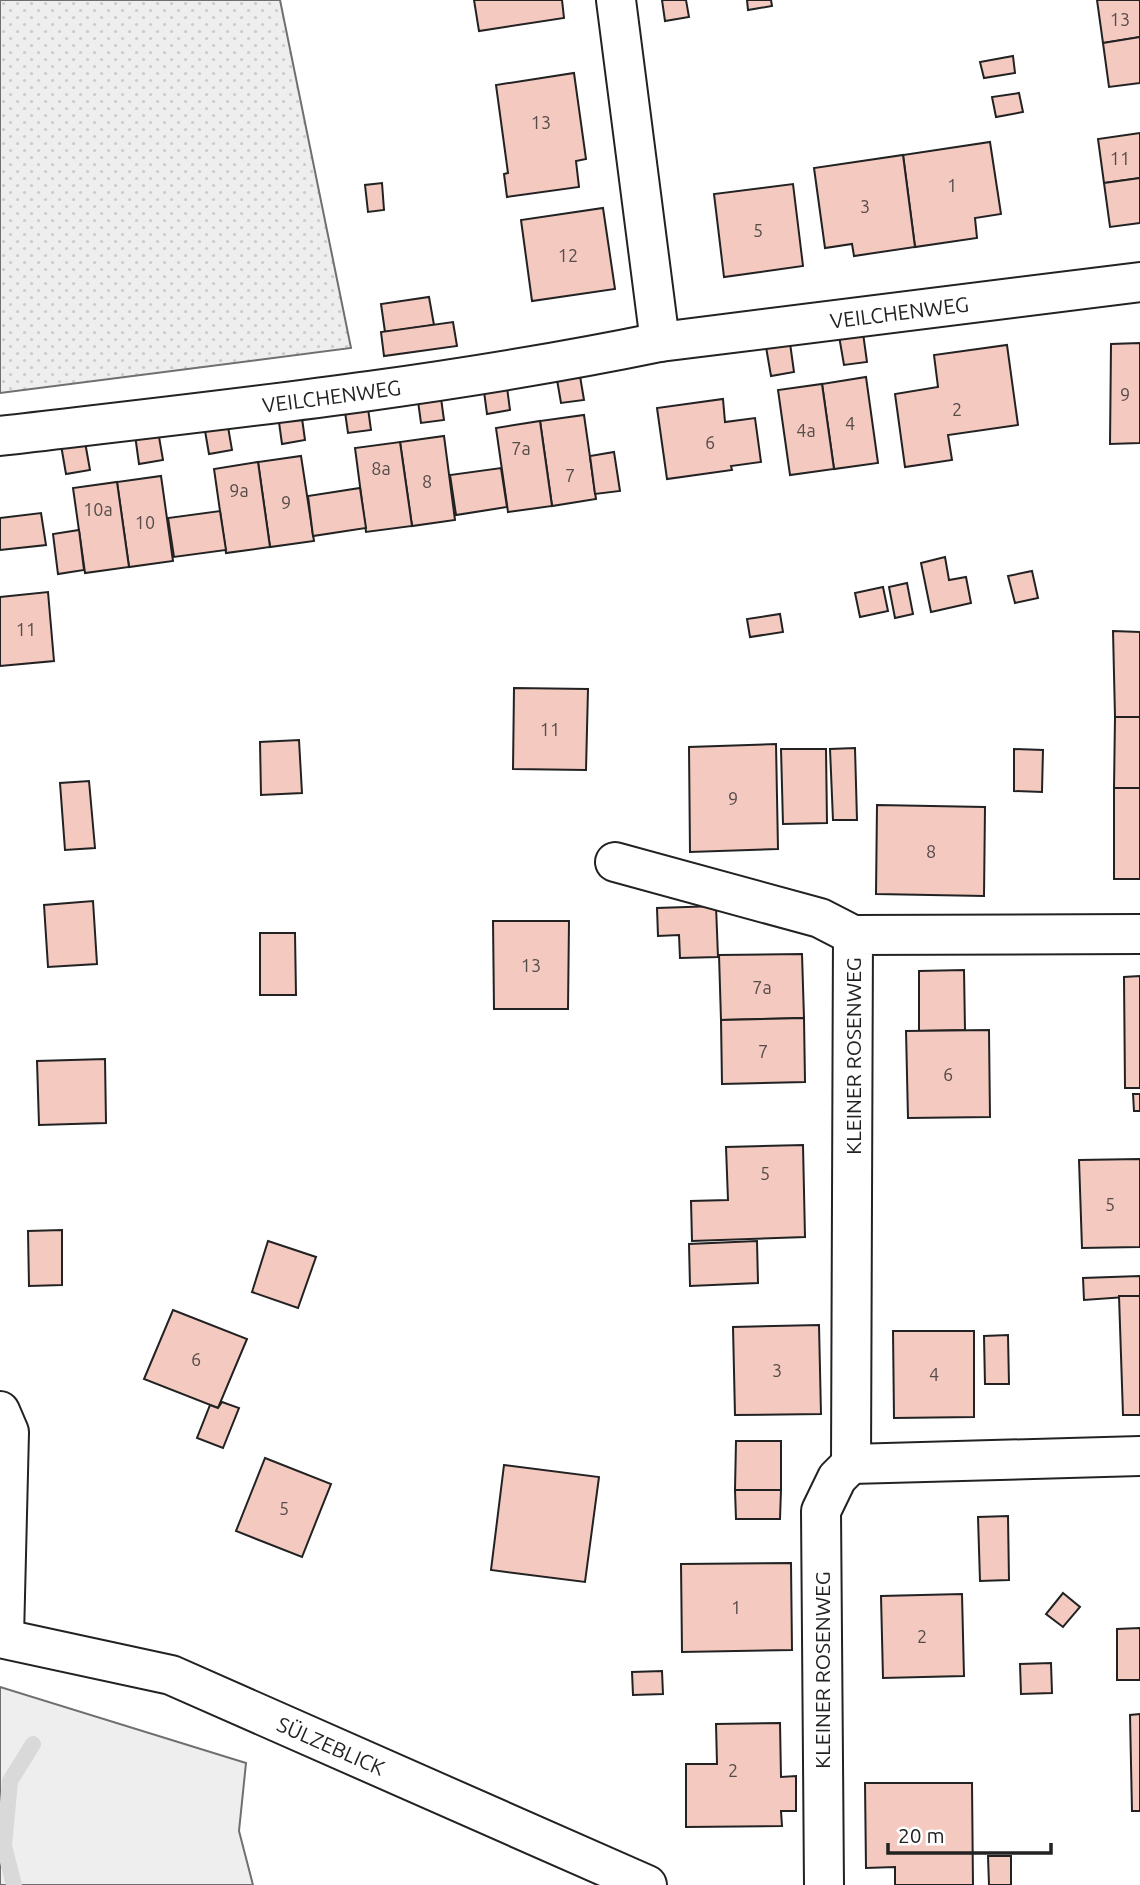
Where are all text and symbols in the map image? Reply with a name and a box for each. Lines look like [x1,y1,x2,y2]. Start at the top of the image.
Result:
house number: 13 [1110,9,1130,29]
house number: 13 [531,112,551,132]
house number: 11 [1110,148,1130,168]
house number: 1 [947,175,957,195]
house number: 3 [860,196,870,216]
house number: 5 [753,220,763,240]
house number: 12 [558,245,578,265]
street label: VEILCHENWEG [828,292,970,333]
street label: VEILCHENWEG [261,375,402,417]
house number: 9 [1120,384,1130,404]
house number: 2 [952,399,962,419]
house number: 4 [845,413,855,433]
house number: 4a [796,420,816,440]
house number: 6 [705,432,715,452]
house number: 7a [511,438,531,458]
house number: 8a [371,458,391,478]
house number: 7 [565,465,575,485]
house number: 8 [422,471,432,491]
house number: 9a [229,480,249,500]
house number: 9 [281,492,291,512]
house number: 10a [83,499,113,519]
house number: 10 [135,512,155,532]
house number: 11 [16,619,36,639]
house number: 11 [540,719,560,739]
house number: 9 [728,788,738,808]
house number: 8 [926,841,936,861]
house number: 13 [521,955,541,975]
street label: KLEINER ROSENWEG [841,957,865,1155]
house number: 7a [752,977,772,997]
house number: 7 [758,1041,768,1061]
house number: 6 [943,1064,953,1084]
house number: 5 [760,1163,770,1183]
house number: 5 [1105,1194,1115,1214]
house number: 6 [191,1349,201,1369]
house number: 3 [772,1360,782,1380]
house number: 4 [929,1364,939,1384]
house number: 5 [279,1498,289,1518]
street label: KLEINER ROSENWEG [810,1571,834,1769]
house number: 1 [731,1597,741,1617]
house number: 2 [917,1626,927,1646]
street label: SÜLZEBLICK [274,1711,389,1780]
house number: 2 [728,1760,738,1780]
scale bar [888,1812,1051,1856]
text: 20 m [898,1823,945,1847]

